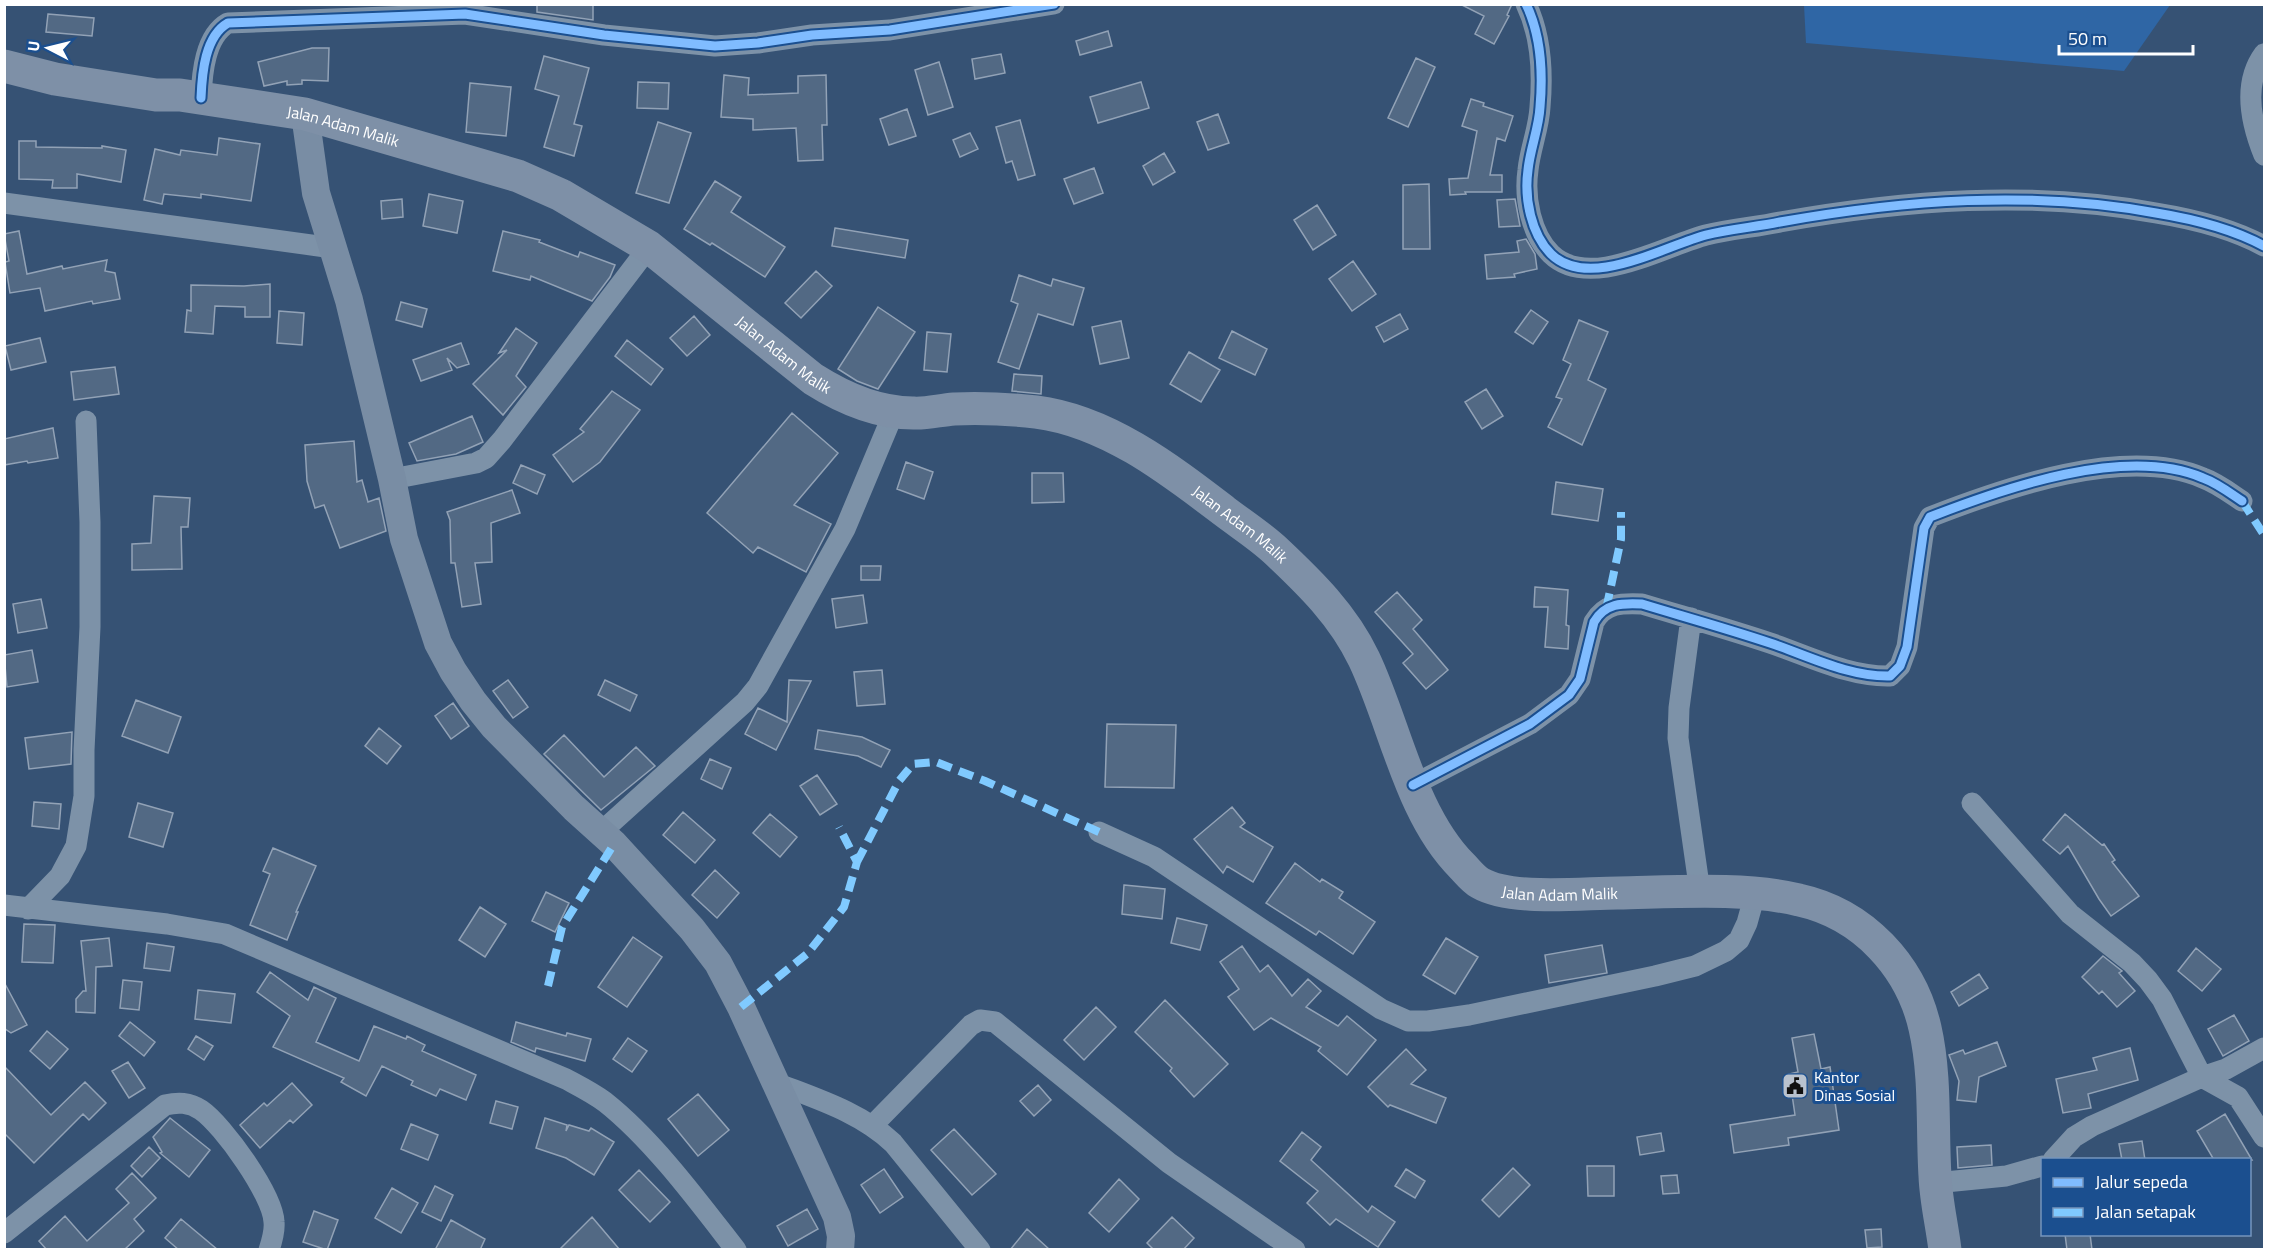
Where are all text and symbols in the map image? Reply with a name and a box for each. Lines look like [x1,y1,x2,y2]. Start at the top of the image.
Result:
north arrow [18,18,78,78]
scale bar [2059,18,2192,56]
text: 50 m [2068,25,2107,52]
text: U [21,40,46,53]
street label: Jalan Adam Malik [285,99,402,153]
street label: Jalan Adam Malik [731,310,836,400]
street label: Jalan Adam Malik [1187,479,1294,569]
street label: Jalan Adam Malik [1500,879,1618,907]
place label: Kantor Dinas Sosial [1814,1065,1895,1107]
public building icon: Kantor Dinas Sosial [1780,1071,1810,1101]
legend [2041,1158,2251,1236]
text: Jalur sepeda [2095,1168,2188,1195]
text: Jalan setapak [2095,1198,2196,1225]

